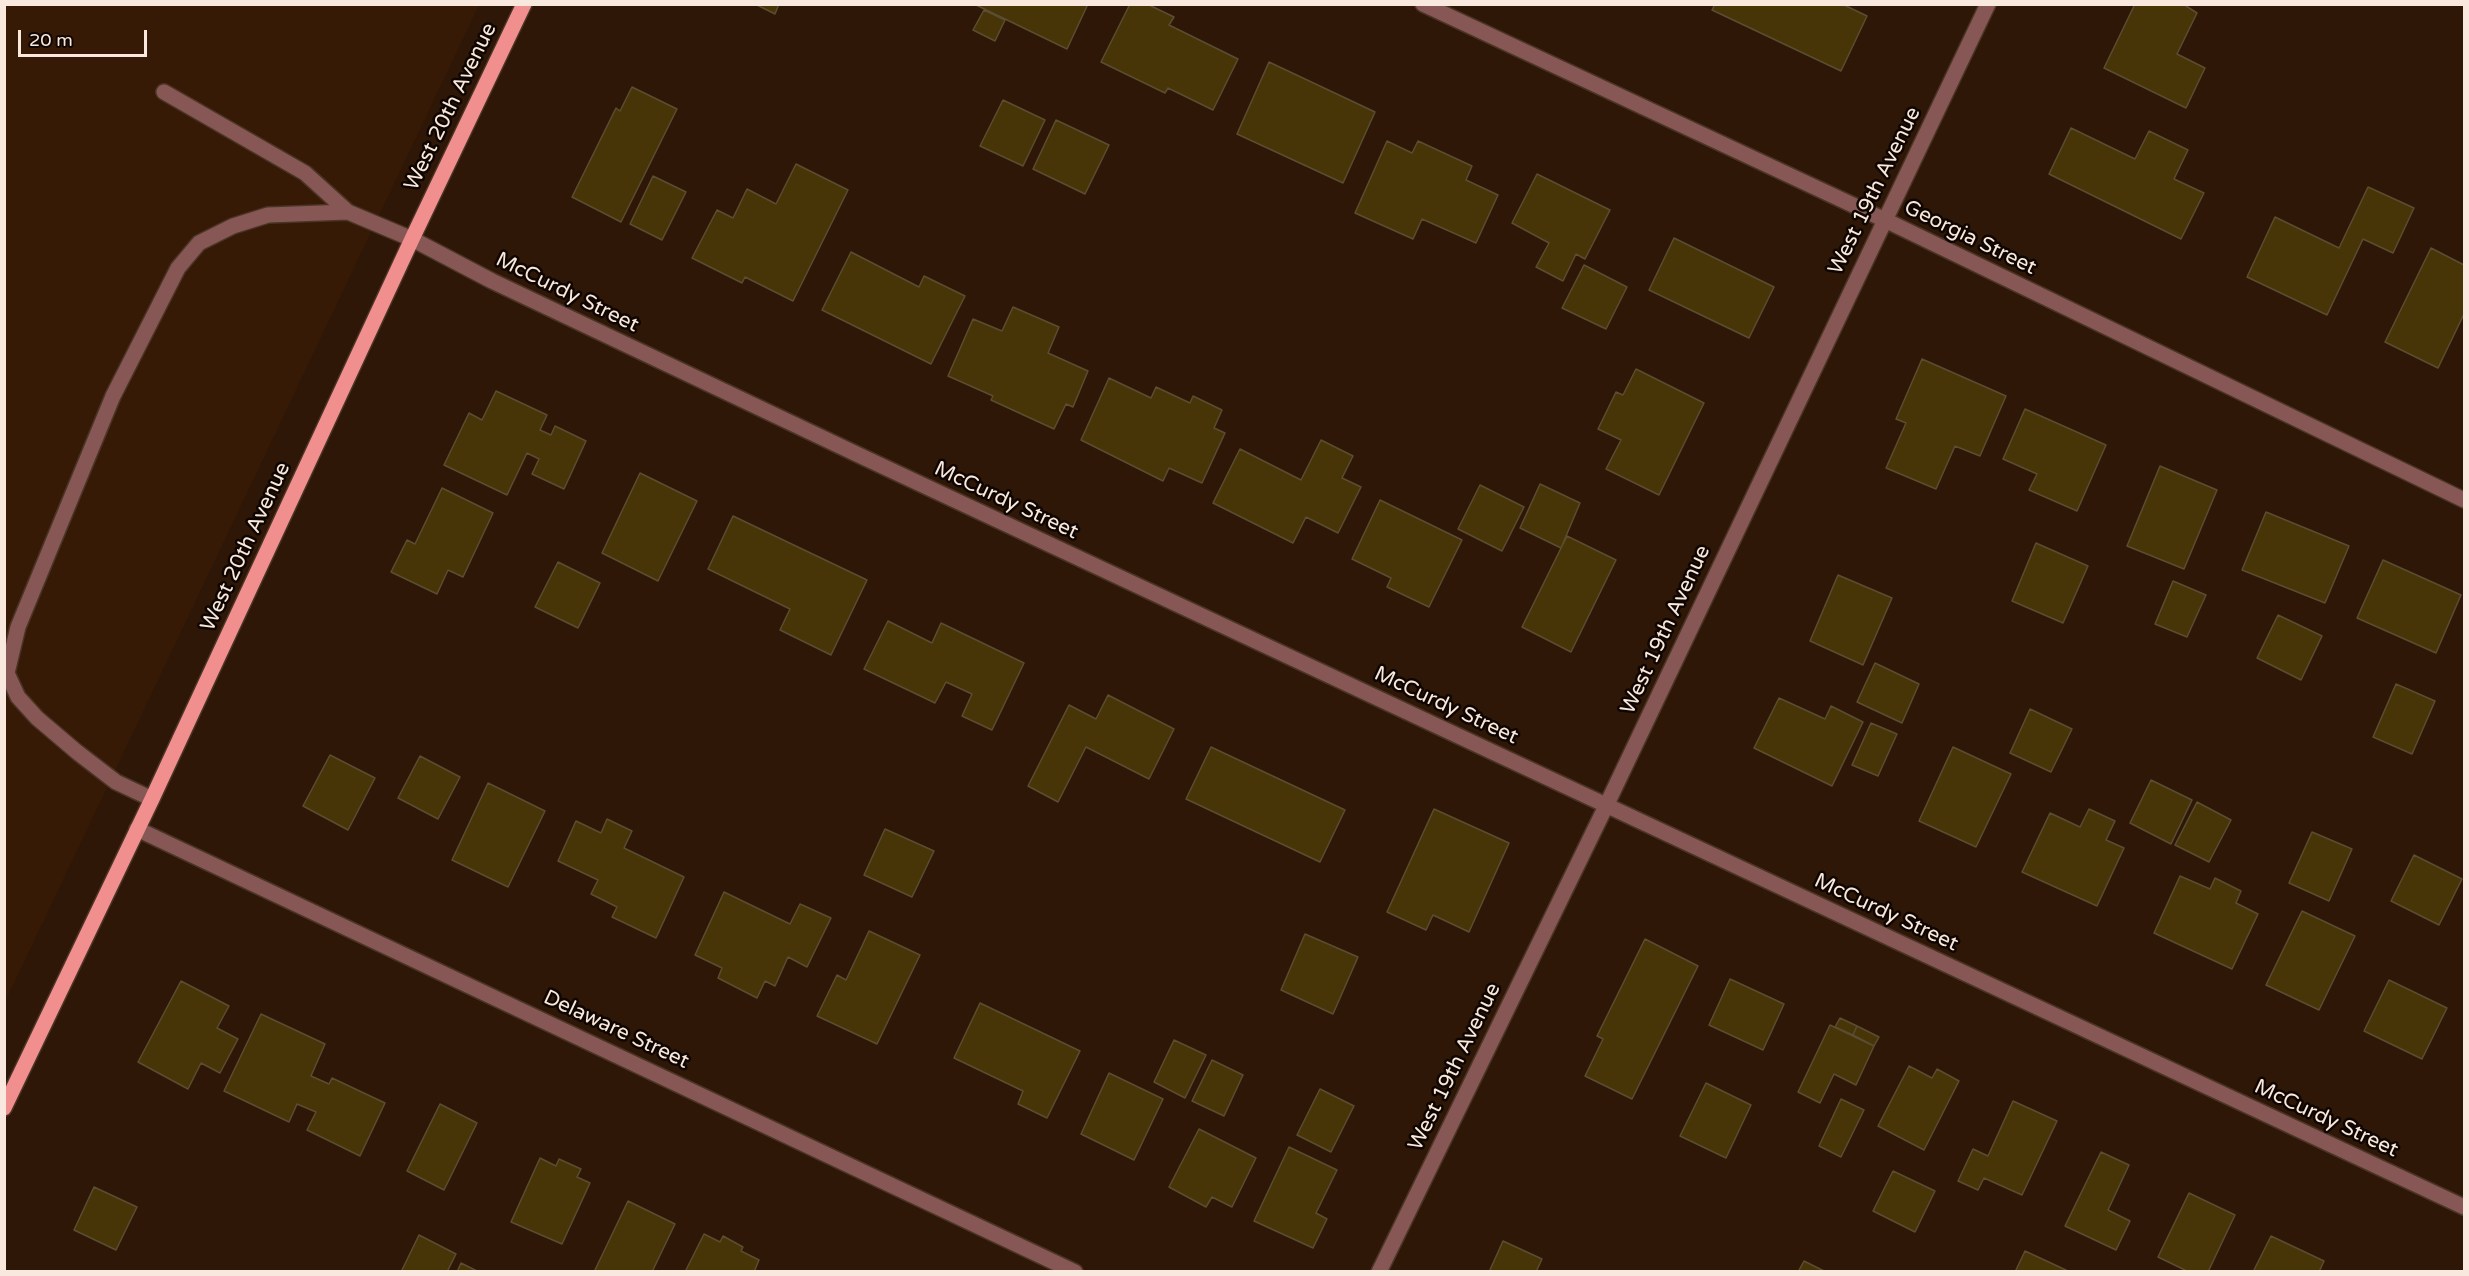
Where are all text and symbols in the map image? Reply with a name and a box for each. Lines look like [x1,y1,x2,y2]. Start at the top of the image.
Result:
scale bar [21,18,150,56]
street label: West 20th Avenue [399,19,503,195]
text: 20 m [29,29,73,51]
street label: West 19th Avenue [1823,103,1927,279]
street label: Georgia Street [1900,195,2040,281]
street label: McCurdy Street [491,248,643,338]
street label: McCurdy Street [930,457,1082,545]
street label: West 20th Avenue [196,459,296,635]
street label: West 19th Avenue [1616,542,1716,718]
street label: McCurdy Street [1370,662,1522,750]
street label: McCurdy Street [1810,869,1962,957]
street label: West 19th Avenue [1403,979,1507,1155]
street label: Delaware Street [539,985,693,1075]
street label: McCurdy Street [2250,1075,2402,1163]

